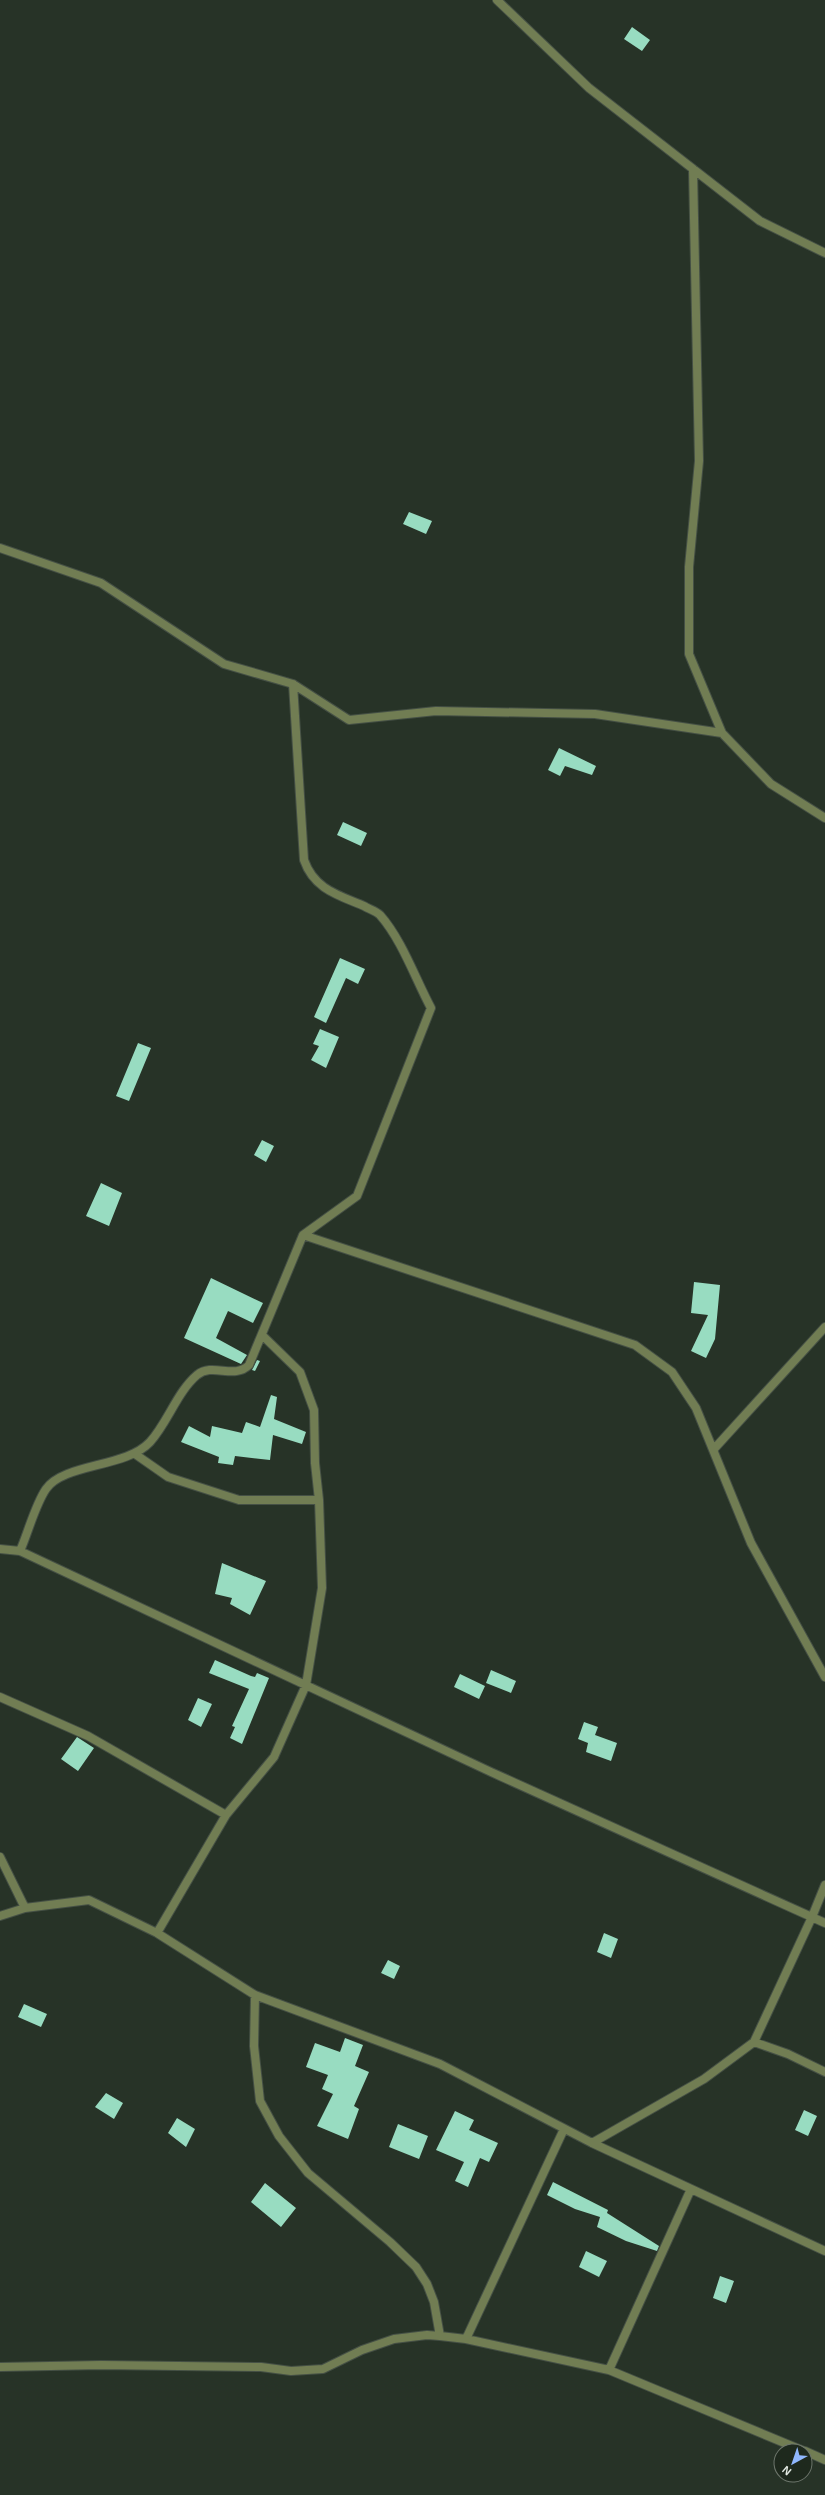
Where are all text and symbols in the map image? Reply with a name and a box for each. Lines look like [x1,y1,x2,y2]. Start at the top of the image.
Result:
north arrow [773,2443,813,2483]
text: N [780,2463,793,2478]

